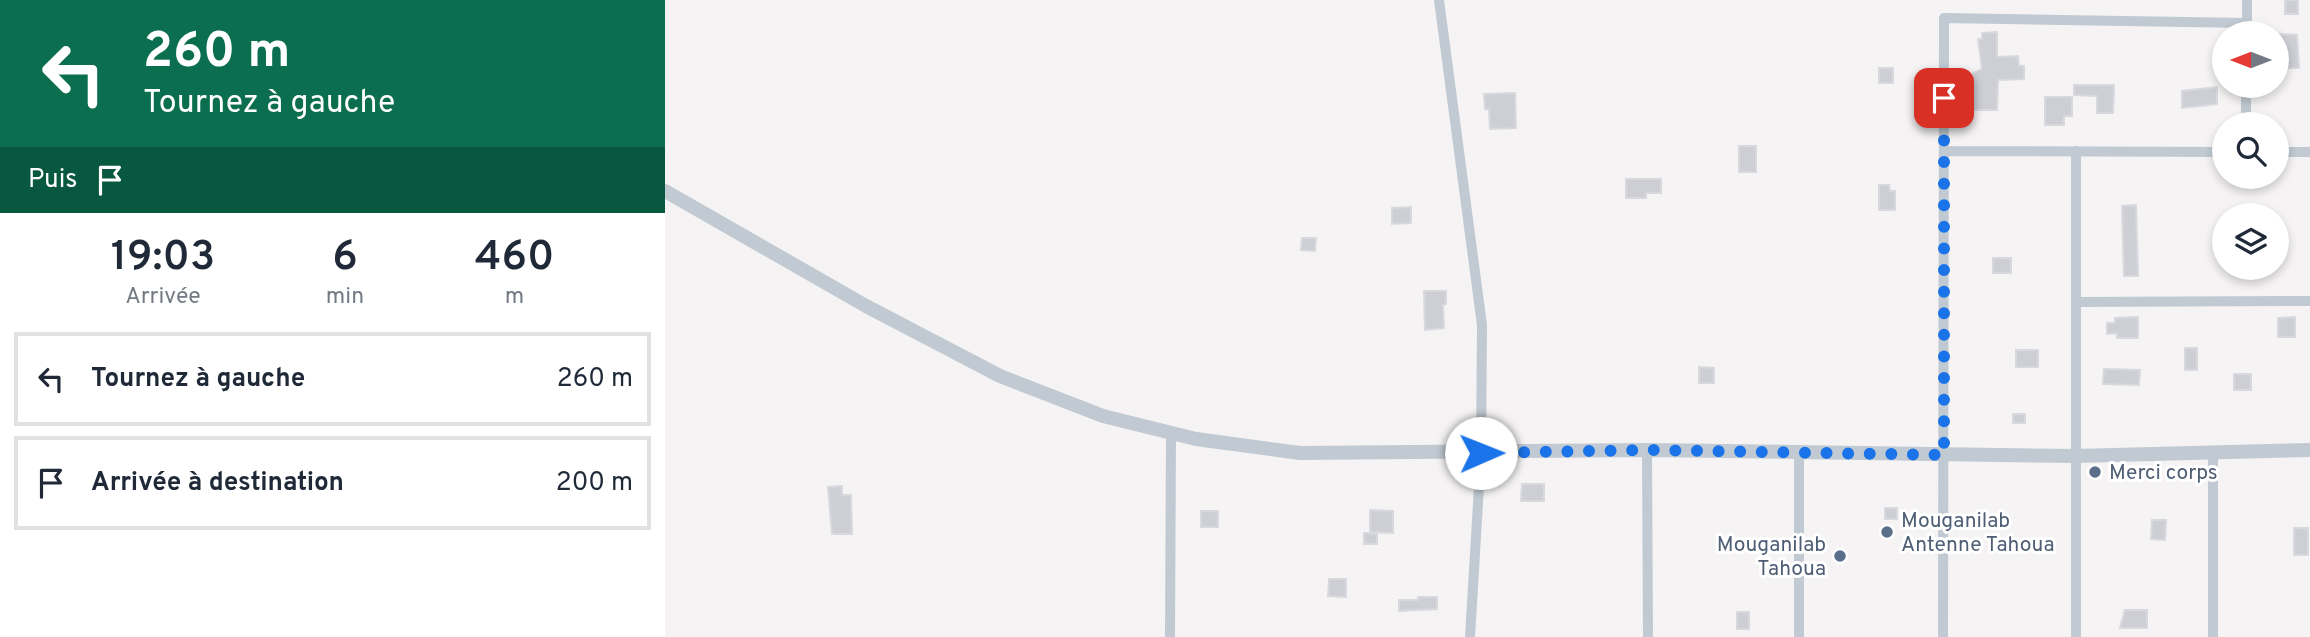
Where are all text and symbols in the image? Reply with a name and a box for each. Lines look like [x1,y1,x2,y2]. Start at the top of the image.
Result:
north arrow [2212,21,2289,98]
map controls [2212,21,2289,280]
text: 260 m [143,23,290,85]
icon: left [28,28,119,119]
pin [1914,68,1974,128]
icon: arrive [1925,79,1963,117]
text: Tournez à gauche [143,84,395,124]
button: search [2212,112,2289,189]
icon: arrive [91,161,129,199]
text: Puis [28,164,77,197]
button: layers [2212,203,2289,280]
text: 19:03 [111,232,215,285]
text: 6 [332,232,358,285]
text: 460 [475,232,554,285]
text: Arrivée [125,283,201,312]
text: min [326,283,364,312]
text: m [505,283,524,312]
icon: left [32,360,70,398]
text: Tournez à gauche [91,363,305,396]
text: 260 m [557,363,633,396]
position arrow [1444,416,1518,490]
place label: Merci corps [2109,460,2218,487]
icon: arrive [32,464,70,502]
marker: Merci corps [2087,464,2103,480]
text: Arrivée à destination [91,467,344,500]
text: 200 m [556,467,633,500]
place label: Mouganilab Antenne Tahoua [1901,508,2054,559]
marker: Mouganilab Antenne Tahoua [1879,524,1895,540]
place label: Mouganilab Tahoua [1717,532,1826,583]
marker: Mouganilab Tahoua [1832,548,1848,564]

